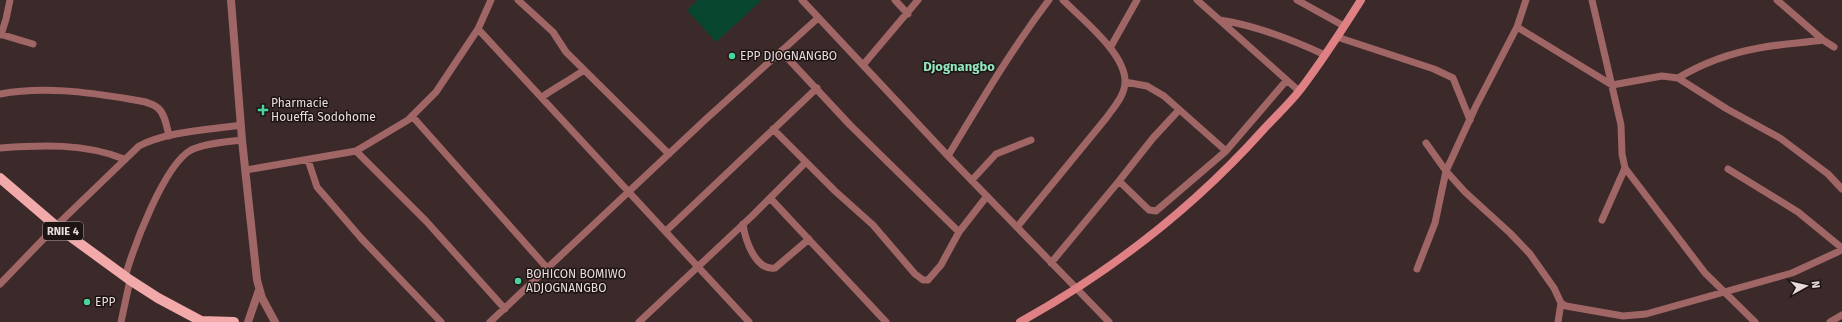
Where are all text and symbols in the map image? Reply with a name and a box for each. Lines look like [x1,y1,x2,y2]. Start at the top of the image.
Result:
place label: EPP DJOGNANGBO [740,49,837,63]
marker: EPP DJOGNANGBO [727,51,737,61]
district label: Djognangbo [923,59,995,74]
place label: Pharmacie Houeffa Sodohome [271,96,376,124]
marker: Pharmacie Houeffa Sodohome [258,105,268,115]
road number: RNIE 4 [43,222,83,240]
north arrow [1786,266,1826,306]
place label: BOHICON BOMIWO ADJOGNANGBO [526,267,626,295]
marker: BOHICON BOMIWO ADJOGNANGBO [513,276,523,286]
text: N [1808,280,1822,289]
place label: EPP [95,295,115,309]
marker: EPP [82,297,92,307]

